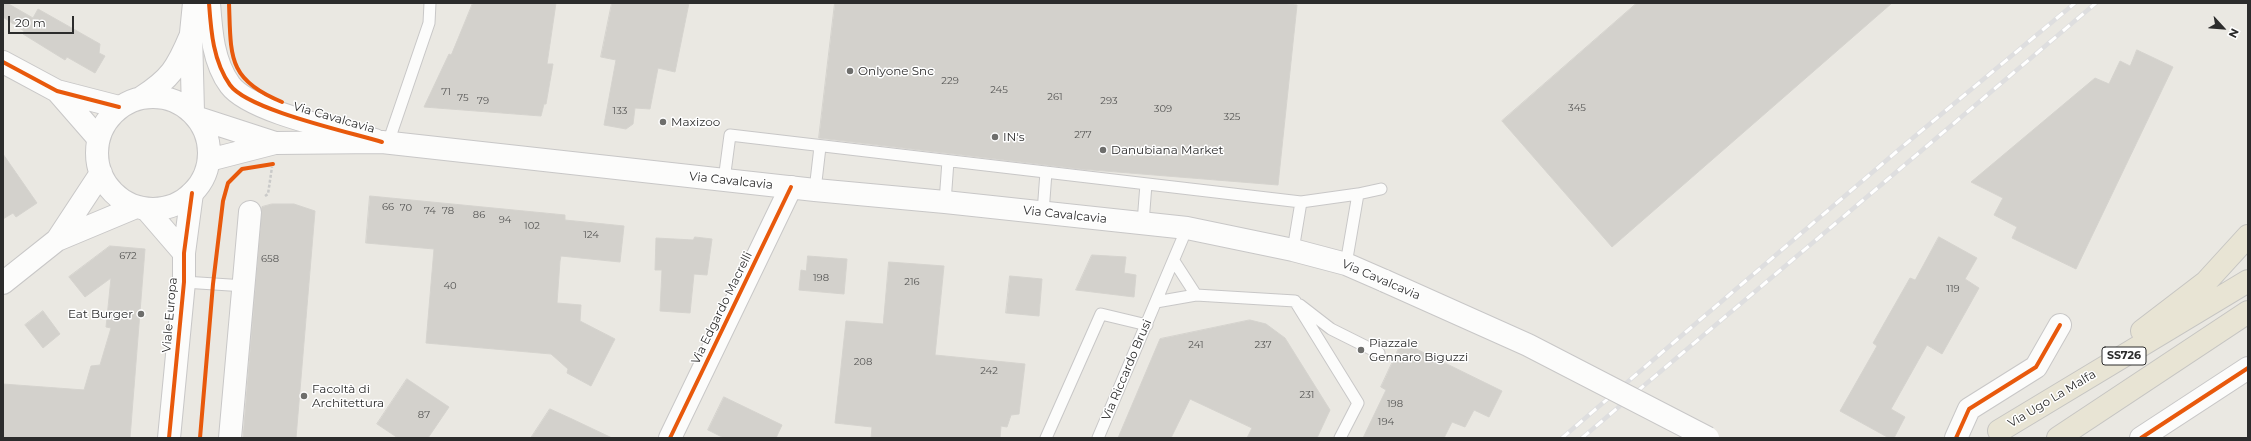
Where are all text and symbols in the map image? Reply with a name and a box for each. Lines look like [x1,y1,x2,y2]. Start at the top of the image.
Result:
scale bar [10,8,76,34]
north arrow [2203,8,2243,48]
text: 20 m [15,15,46,30]
text: N [2226,26,2242,40]
place label: Onlyone Snc [858,64,934,78]
marker: Onlyone Snc [845,66,855,76]
house number: 229 [941,75,959,87]
house number: 245 [990,84,1008,96]
house number: 71 [441,86,451,98]
house number: 261 [1047,91,1063,103]
house number: 75 [457,92,469,104]
house number: 79 [477,95,489,107]
house number: 293 [1100,95,1118,107]
street label: Via Cavalcavia [292,99,376,137]
house number: 345 [1568,102,1586,114]
house number: 309 [1154,103,1172,115]
house number: 133 [613,105,627,117]
house number: 325 [1224,111,1240,123]
place label: Maxizoo [671,115,720,129]
marker: Maxizoo [658,117,668,127]
house number: 277 [1074,129,1092,141]
place label: IN's [1003,130,1025,144]
marker: IN's [990,132,1000,142]
place label: Danubiana Market [1111,143,1223,157]
marker: Danubiana Market [1098,145,1108,155]
street label: Via Cavalcavia [688,169,774,193]
house number: 66 [382,201,394,213]
house number: 70 [400,202,412,214]
street label: Via Cavalcavia [1022,203,1108,227]
house number: 74 [424,205,436,217]
house number: 78 [442,205,454,217]
house number: 86 [473,209,485,221]
house number: 94 [499,214,511,226]
house number: 102 [524,220,540,232]
house number: 124 [583,229,599,241]
street label: Via Edgardo Macrelli [688,249,756,367]
house number: 672 [119,250,137,262]
house number: 658 [261,253,279,265]
street label: Via Cavalcavia [1339,257,1423,303]
house number: 198 [813,272,829,284]
house number: 216 [904,276,920,288]
street label: Viale Europa [160,277,180,353]
house number: 40 [443,280,457,292]
house number: 119 [1946,283,1960,295]
place label: Eat Burger [68,307,133,321]
marker: Eat Burger [136,309,146,319]
street label: Via Riccardo Brusi [1099,317,1155,423]
place label: Piazzale Gennaro Biguzzi [1369,336,1468,364]
house number: 241 [1188,339,1204,351]
house number: 237 [1254,339,1272,351]
marker: Piazzale Gennaro Biguzzi [1356,345,1366,355]
road number: SS726 [2102,347,2146,365]
house number: 208 [854,356,872,368]
house number: 242 [980,365,998,377]
street label: Via Ugo La Malfa [2005,367,2099,431]
place label: Facoltà di Architettura [312,382,384,410]
house number: 231 [1300,389,1314,401]
marker: Facoltà di Architettura [299,391,309,401]
house number: 198 [1387,398,1403,410]
house number: 87 [418,409,430,421]
house number: 194 [1378,416,1394,428]

